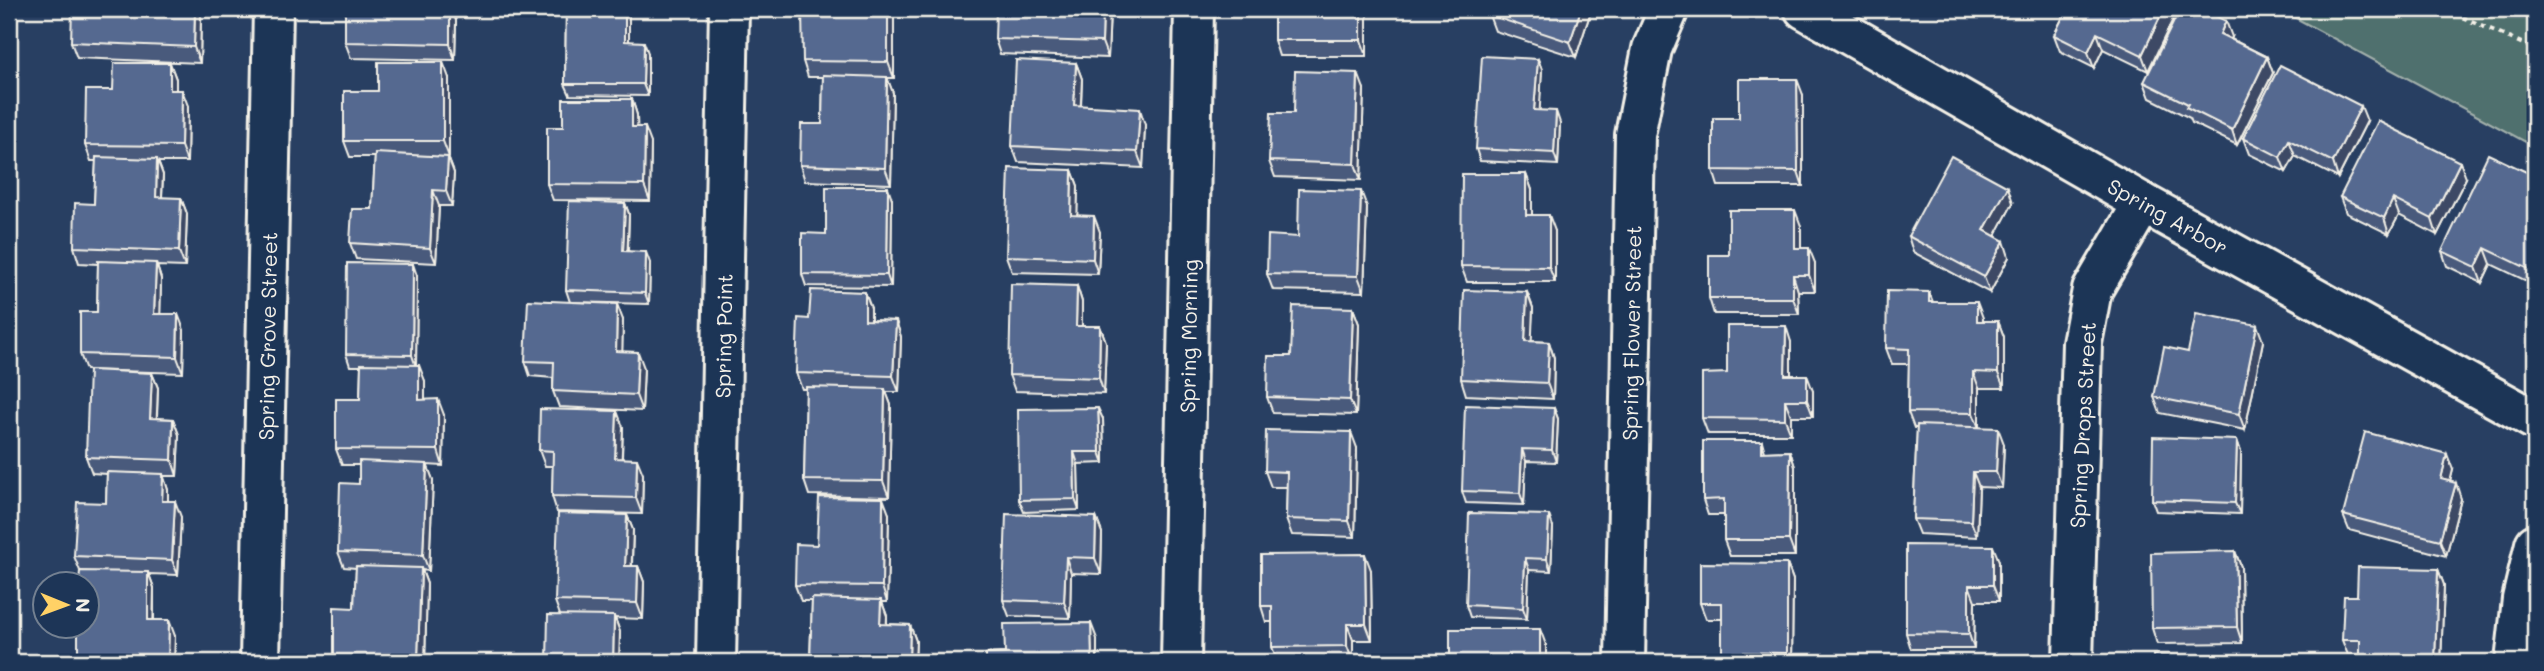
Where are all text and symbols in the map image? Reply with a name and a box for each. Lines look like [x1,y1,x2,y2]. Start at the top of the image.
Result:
street label: Spring Arbor [2103,172,2233,260]
street label: Spring Flower Street [1616,225,1646,441]
street label: Spring Grove Street [252,232,282,440]
street label: Spring Morning [1173,259,1203,413]
street label: Spring Point [708,273,738,399]
street label: Spring Drops Street [2063,321,2101,529]
north arrow [32,570,102,640]
text: N [71,598,96,613]

